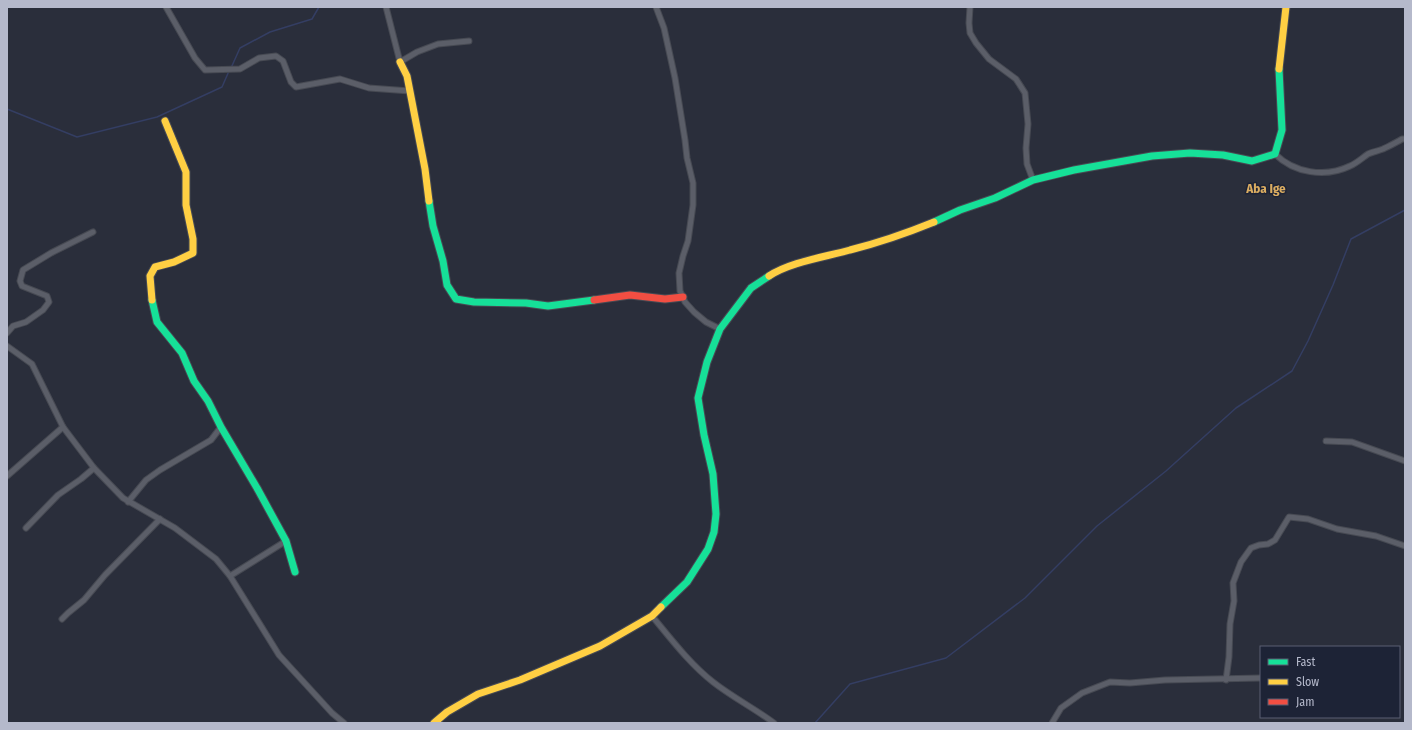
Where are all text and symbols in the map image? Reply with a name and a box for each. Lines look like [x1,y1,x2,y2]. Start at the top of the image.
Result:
district label: Aba Ige [1245,181,1286,196]
legend [1260,646,1400,718]
text: Fast [1296,655,1315,669]
text: Slow [1296,675,1319,689]
text: Jam [1296,695,1314,709]

